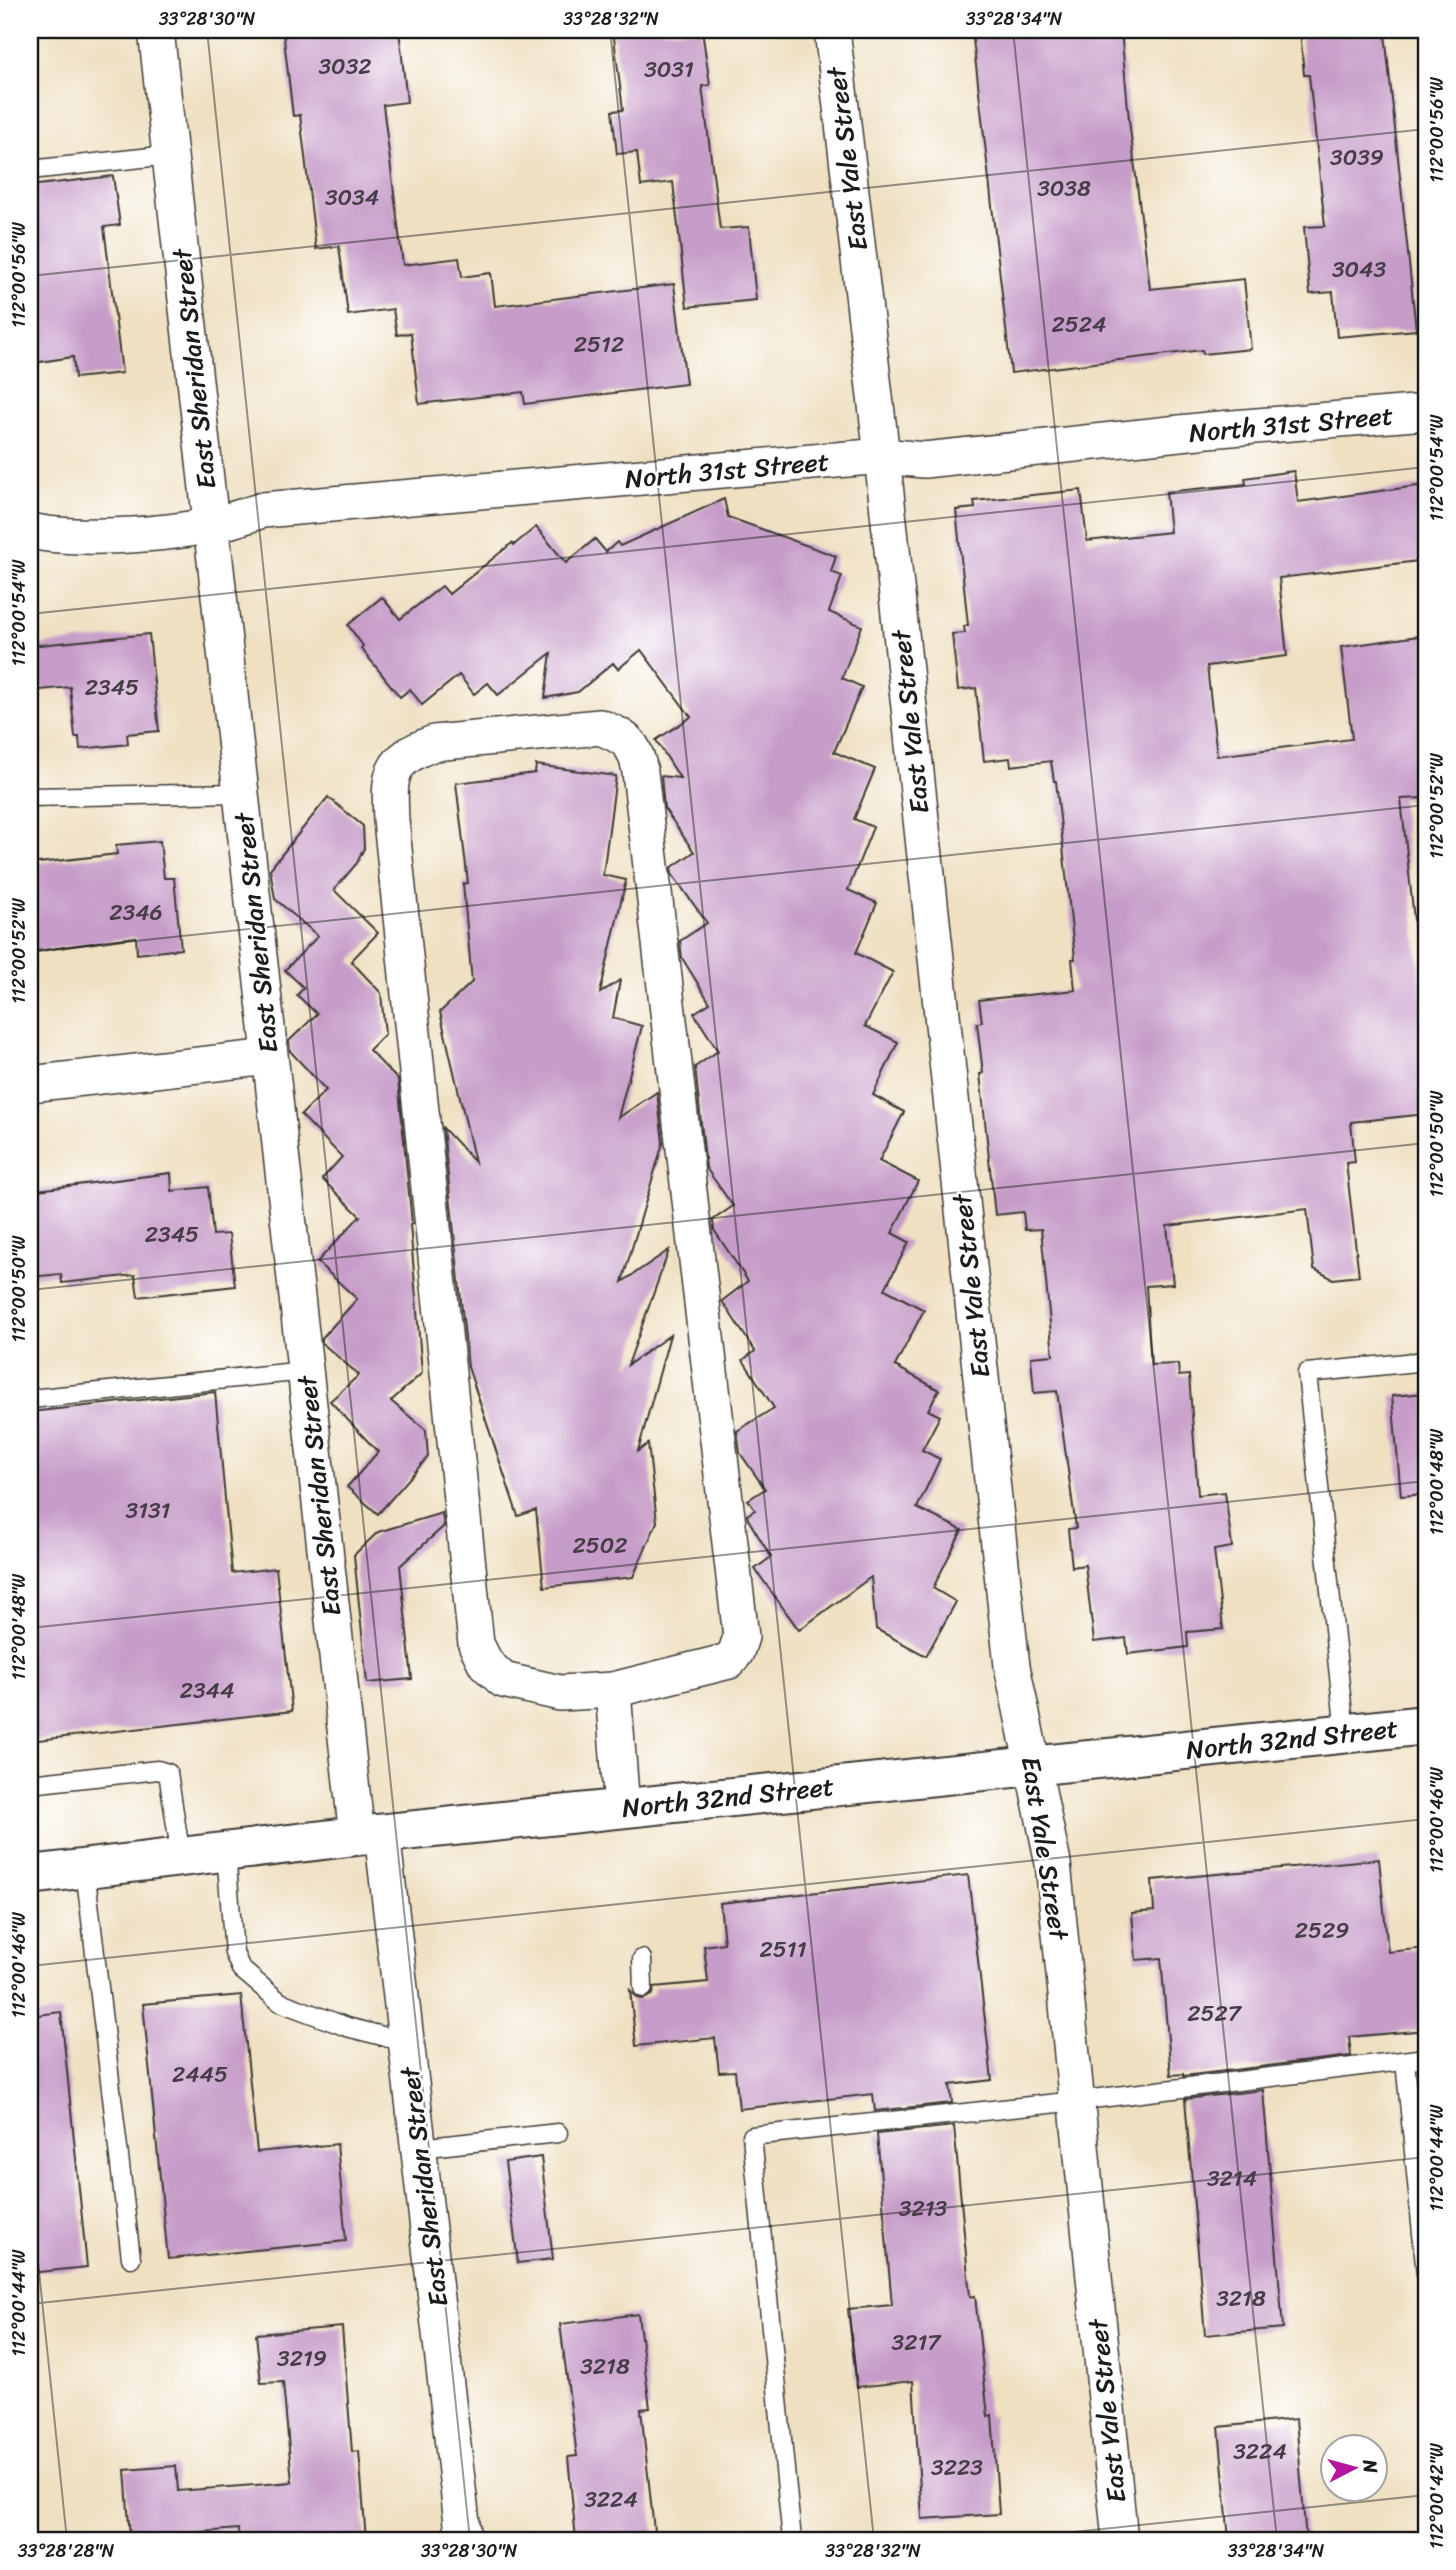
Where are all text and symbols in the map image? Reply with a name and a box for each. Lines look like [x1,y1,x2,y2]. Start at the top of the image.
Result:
text: 33°28'30"N [159,3,256,35]
text: 33°28'32"N [563,3,659,35]
text: 33°28'34"N [966,3,1063,35]
house number: 3032 [318,46,372,87]
house number: 3031 [644,49,694,90]
street label: East Yale Street [813,63,881,253]
text: 112°00'56"W [1421,76,1453,183]
house number: 3039 [1330,137,1384,178]
house number: 3038 [1037,168,1091,209]
house number: 3034 [325,177,379,218]
text: 112°00'56"W [3,221,35,328]
street label: East Sheridan Street [158,245,229,491]
house number: 3043 [1332,249,1386,290]
house number: 2524 [1052,304,1106,345]
house number: 2512 [574,324,624,365]
street label: North 31st Street [1187,392,1395,456]
text: 112°00'54"W [1421,414,1453,521]
street label: North 31st Street [623,438,831,502]
text: 112°00'54"W [3,559,35,666]
street label: East Yale Street [877,626,943,816]
house number: 2345 [85,667,139,708]
text: 112°00'52"W [1421,752,1453,859]
street label: East Sheridan Street [220,809,291,1055]
house number: 2346 [109,892,163,933]
text: 112°00'52"W [3,897,35,1004]
text: 112°00'50"W [1421,1090,1453,1197]
street label: East Yale Street [938,1190,1004,1380]
house number: 2345 [145,1214,199,1255]
text: 112°00'50"W [3,1235,35,1342]
street label: East Sheridan Street [283,1372,354,1618]
text: 112°00'48"W [1421,1428,1453,1535]
house number: 3131 [126,1490,171,1531]
house number: 2502 [572,1525,628,1566]
text: 112°00'48"W [3,1573,35,1680]
house number: 2344 [180,1670,234,1711]
street label: North 32nd Street [1184,1705,1400,1773]
street label: East Yale Street [1008,1753,1082,1944]
street label: North 32nd Street [620,1763,836,1831]
text: 112°00'46"W [1421,1766,1453,1873]
house number: 2529 [1295,1910,1349,1951]
text: 112°00'46"W [3,1911,35,2018]
house number: 2511 [759,1929,807,1970]
house number: 2527 [1187,1993,1243,2034]
house number: 2445 [172,2054,228,2095]
street label: East Sheridan Street [386,2063,462,2309]
text: 112°00'44"W [1421,2103,1453,2211]
house number: 3214 [1207,2158,1257,2199]
house number: 3213 [899,2188,948,2229]
text: 112°00'44"W [3,2248,35,2356]
house number: 3218 [1216,2278,1266,2319]
street label: East Yale Street [1074,2315,1140,2505]
house number: 3217 [892,2322,942,2363]
house number: 3219 [277,2338,327,2379]
house number: 3218 [580,2346,630,2387]
house number: 3224 [1233,2431,1287,2472]
north arrow [1320,2434,1390,2504]
text: 112°00'42"W [1421,2442,1453,2549]
house number: 3223 [931,2447,983,2488]
text: N [1353,2457,1388,2475]
house number: 3224 [584,2479,638,2520]
text: 33°28'28"N [18,2535,115,2567]
text: 33°28'30"N [421,2535,518,2567]
text: 33°28'32"N [825,2535,921,2567]
text: 33°28'34"N [1228,2535,1325,2567]

